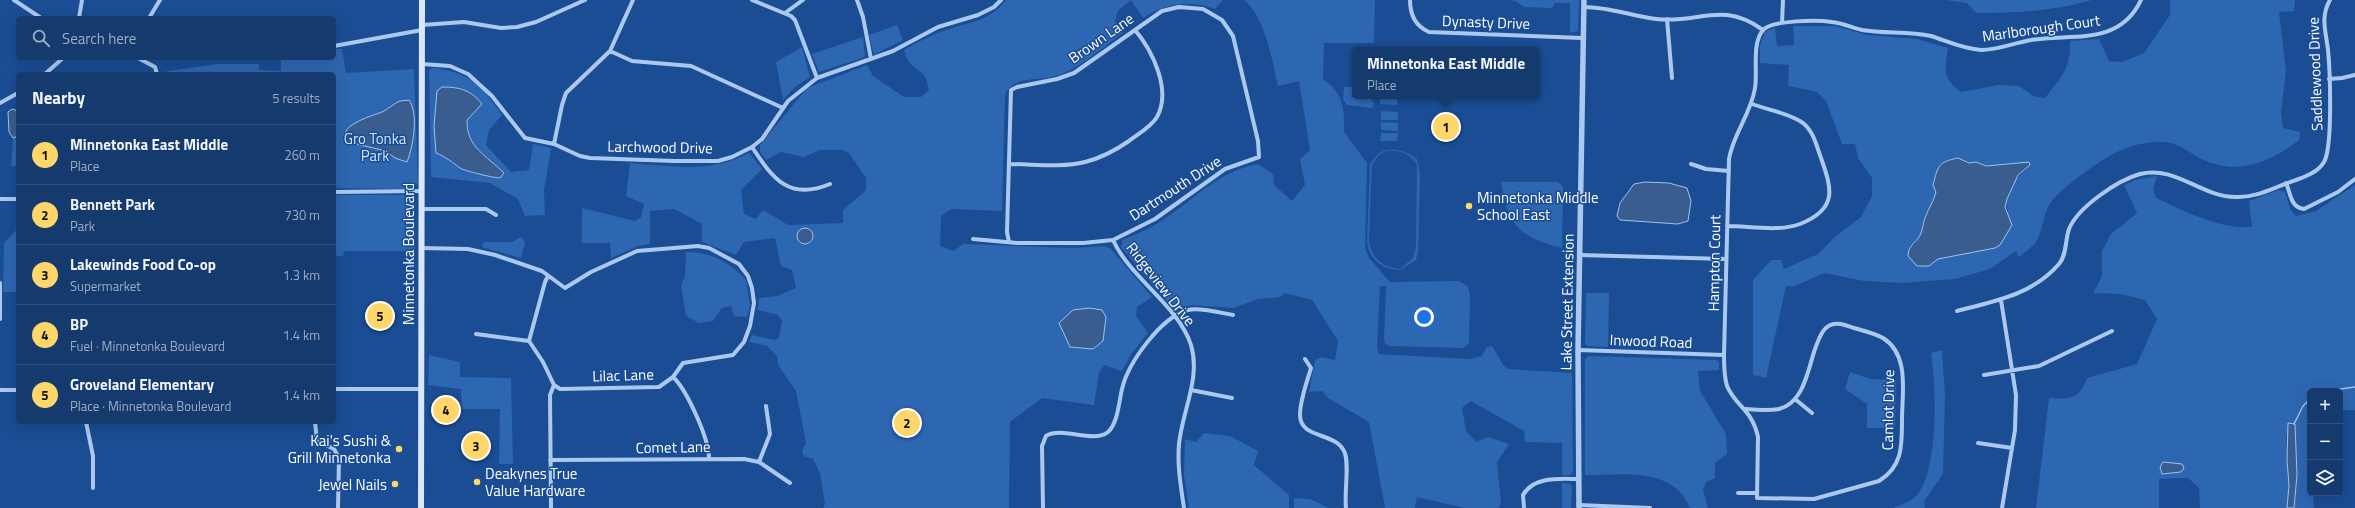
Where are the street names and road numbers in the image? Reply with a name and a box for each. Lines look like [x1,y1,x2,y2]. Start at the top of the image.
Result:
street label: Brown Lane [1064,7,1138,69]
street label: Marlborough Court [1981,8,2102,48]
street label: Dynasty Drive [1442,9,1530,35]
street label: Saddlewood Drive [2302,17,2328,131]
street label: Larchwood Drive [607,135,713,159]
street label: Dartmouth Drive [1124,150,1226,226]
street label: Minnetonka Boulevard [397,183,420,325]
street label: Hampton Court [1702,214,1726,312]
street label: Lake Street Extension [1554,233,1580,371]
street label: Ridgeview Drive [1121,237,1201,331]
street label: Inwood Road [1609,328,1693,354]
street label: Lilac Lane [592,362,654,388]
street label: Camlot Drive [1876,369,1900,451]
street label: Comet Lane [635,435,711,459]

